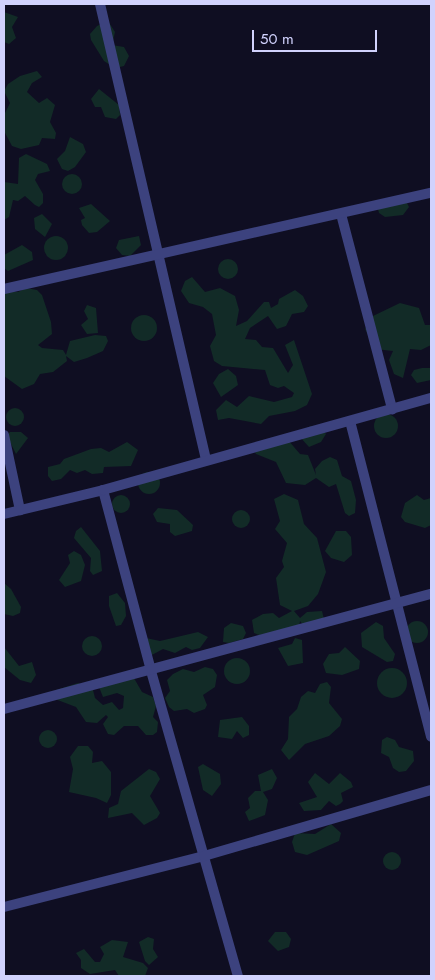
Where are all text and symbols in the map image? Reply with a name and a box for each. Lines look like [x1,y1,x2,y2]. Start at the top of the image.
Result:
scale bar [255,20,380,52]
text: 50 m [260,28,294,50]

